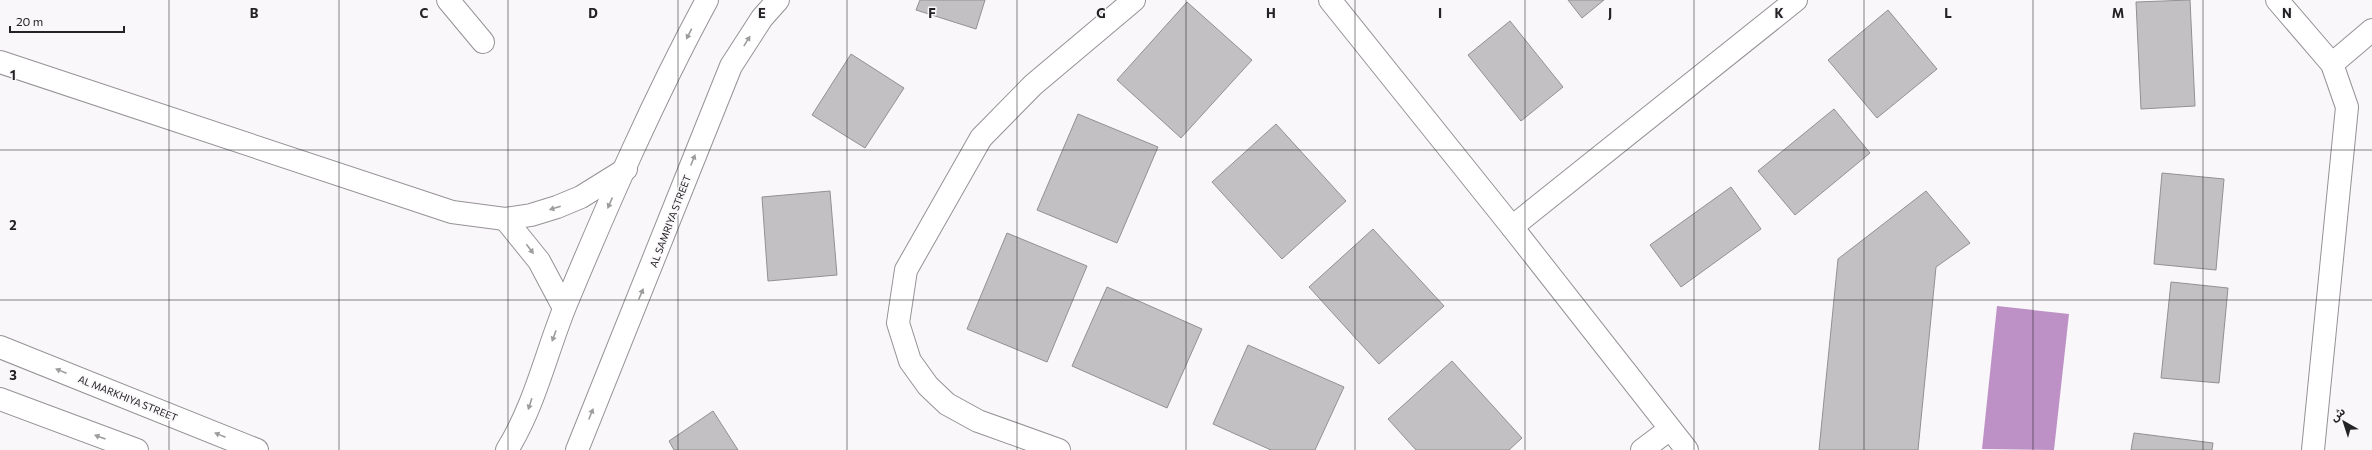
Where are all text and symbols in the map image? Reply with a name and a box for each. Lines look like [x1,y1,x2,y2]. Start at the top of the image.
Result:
text: B [250,5,259,21]
text: C [420,5,429,21]
text: D [588,5,598,21]
text: E [758,5,766,21]
text: F [928,5,936,21]
text: G [1096,5,1106,21]
text: H [1266,5,1276,21]
text: I [1438,5,1442,21]
text: J [1608,5,1612,21]
text: K [1774,5,1784,21]
text: L [1944,5,1952,21]
text: M [2112,5,2124,21]
text: N [2282,5,2292,21]
scale bar [10,8,124,34]
text: 20 m [16,14,43,28]
one-way arrow [686,29,692,40]
one-way arrow [743,36,751,47]
text: 1 [10,67,16,83]
one-way arrow [691,153,697,165]
street label: AL SAMRIYA STREET [647,173,693,269]
one-way arrow [607,197,613,209]
one-way arrow [549,205,561,211]
text: 2 [9,217,17,233]
one-way arrow [526,244,534,254]
one-way arrow [638,288,644,299]
one-way arrow [551,330,557,342]
text: 3 [9,367,17,383]
one-way arrow [54,368,66,374]
street label: AL MARKHIYA STREET [76,373,180,424]
one-way arrow [527,399,533,411]
north arrow [2324,402,2364,442]
text: ش [2327,404,2348,424]
one-way arrow [588,408,594,419]
one-way arrow [214,432,226,438]
one-way arrow [94,433,106,439]

